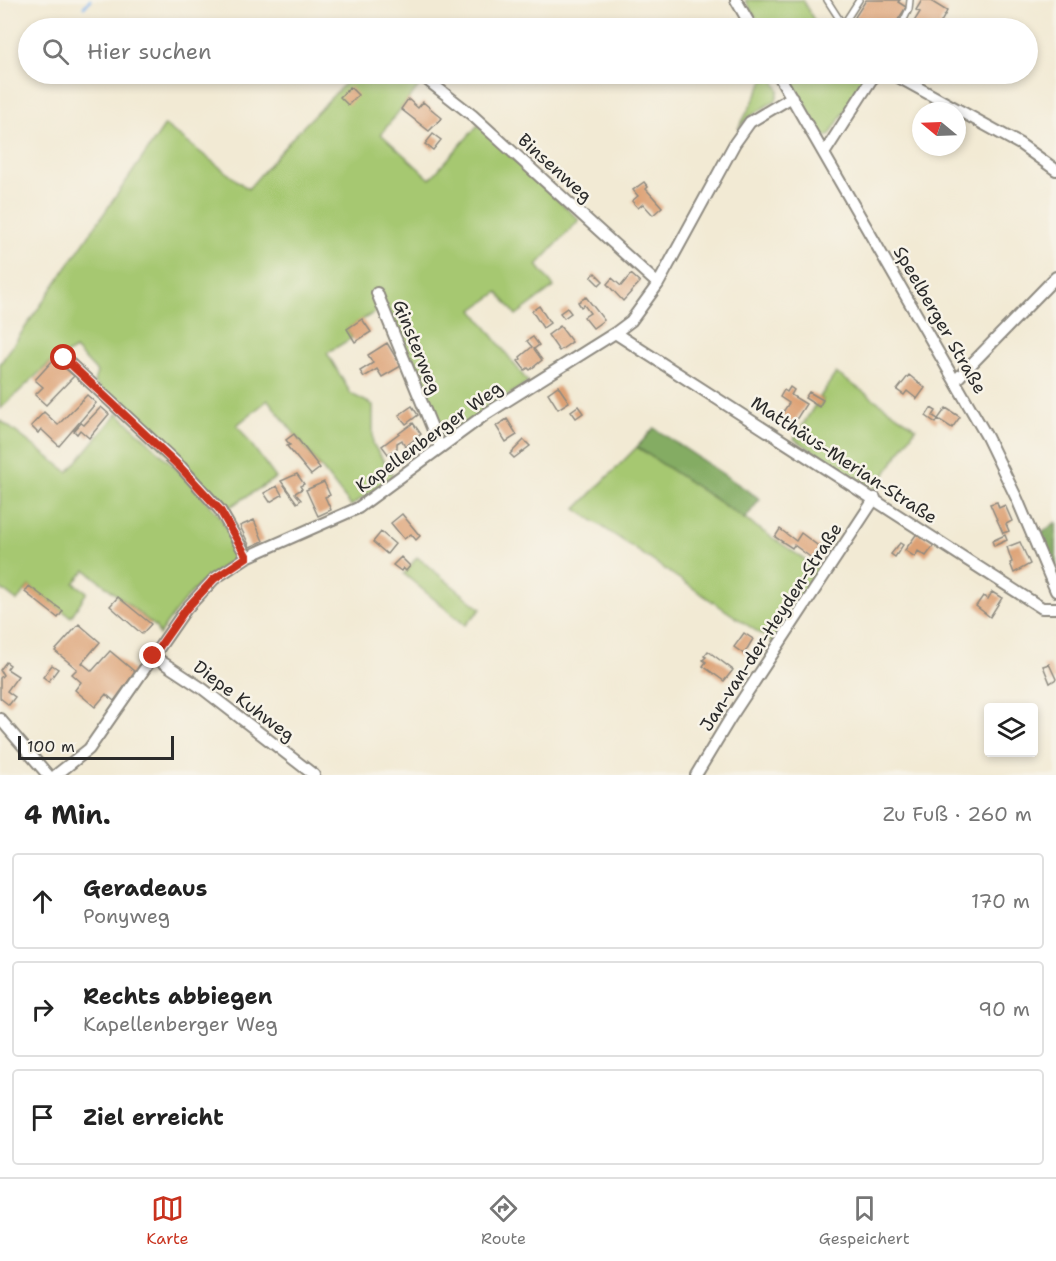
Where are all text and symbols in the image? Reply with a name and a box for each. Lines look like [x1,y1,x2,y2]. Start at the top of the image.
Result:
search box [18,18,1038,84]
icon: search [39,35,72,68]
text: Hier suchen [87,37,212,66]
north arrow [912,102,966,156]
street label: Binsenweg [513,128,597,208]
street label: Speelberger Straße [888,242,992,398]
street label: Ginsterweg [387,296,447,398]
route start [50,344,76,370]
street label: Kapellenberger Weg [351,376,507,498]
street label: Matthäus-Merian-Straße [746,391,942,529]
street label: Jan-van-der-Heyden-Straße [694,518,848,736]
route end [139,642,165,668]
street label: Diepe Kuhweg [188,655,300,747]
map controls [984,703,1038,757]
button: layers [984,703,1038,757]
scale bar [18,733,174,760]
text: 100 m [27,736,75,757]
text: 4 Min. [24,797,111,832]
text: Zu Fuß · 260 m [883,801,1032,827]
text: Geradeaus [83,874,207,903]
icon: ahead [26,885,59,918]
text: 170 m [971,888,1030,914]
text: Ponyweg [83,903,170,929]
text: Rechts abbiegen [83,982,272,1011]
icon: right [26,993,59,1026]
text: 90 m [978,996,1030,1022]
text: Kapellenberger Weg [83,1011,278,1037]
icon: arrive [26,1101,59,1134]
text: Ziel erreicht [83,1103,224,1132]
tab: Karte [146,1192,189,1249]
tab: Route [481,1192,526,1249]
tab: Gespeichert [819,1192,910,1249]

